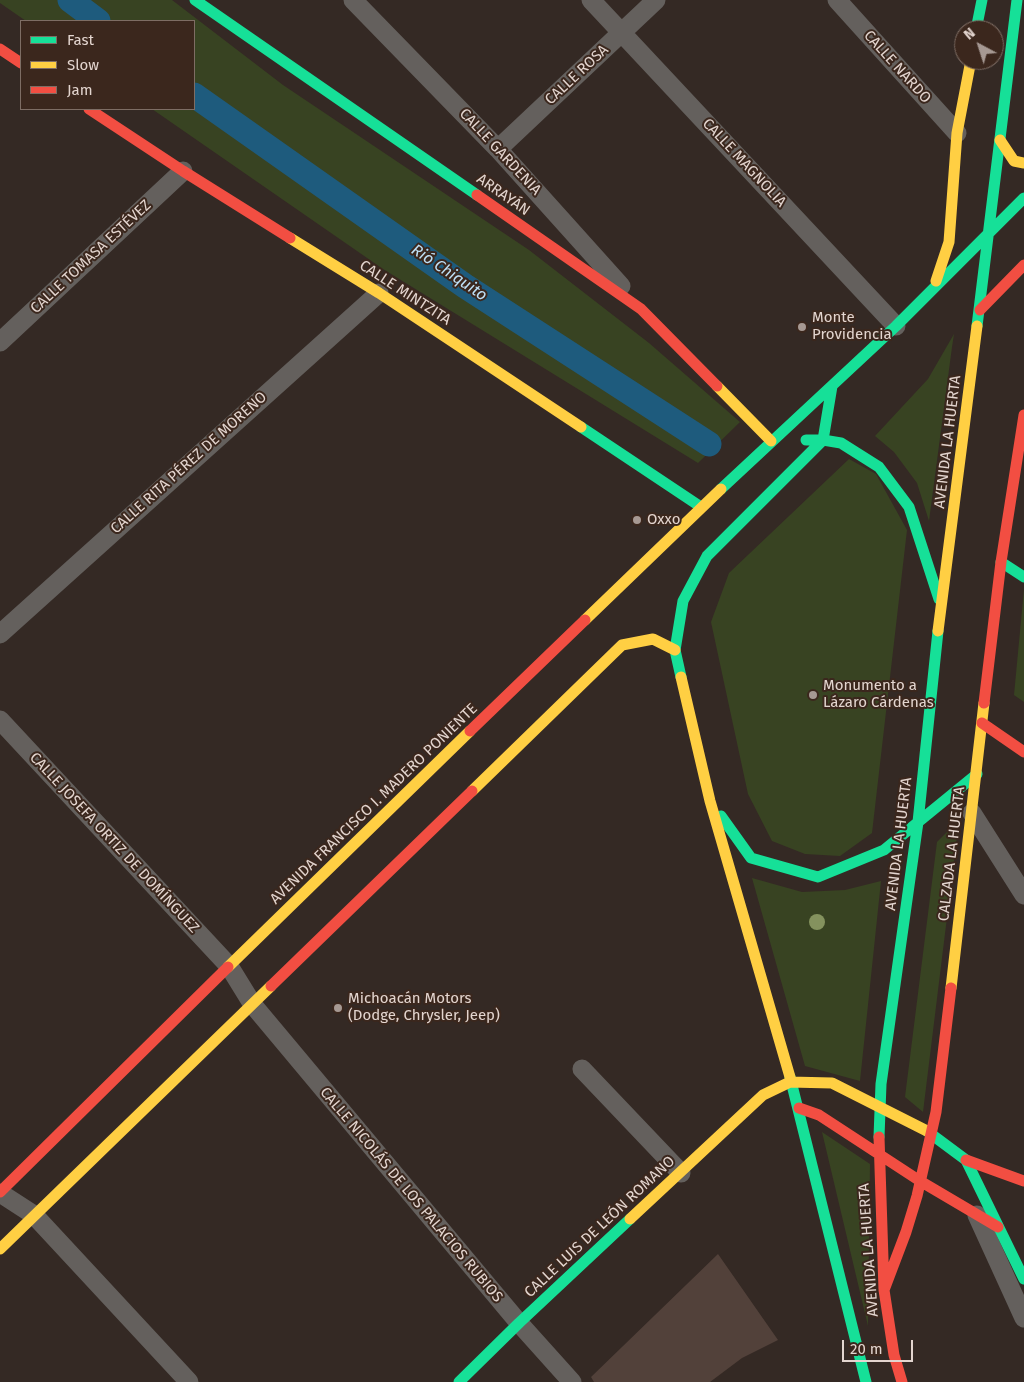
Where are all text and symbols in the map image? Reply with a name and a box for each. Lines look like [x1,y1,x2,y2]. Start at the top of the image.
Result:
legend [20,20,195,110]
north arrow [954,20,1004,70]
text: N [961,24,979,43]
street label: CALLE NARDO [860,27,934,107]
text: Fast [67,31,94,49]
street label: CALLE ROSA [542,41,612,109]
text: Slow [67,56,99,74]
text: Jam [67,81,93,99]
street label: CALLE GARDENIA [455,105,545,199]
street label: CALLE MAGNOLIA [698,115,790,211]
street label: ARRAYÁN [473,170,533,220]
street label: CALLE TOMASA ESTÉVEZ [27,197,155,317]
water label: Rió Chiquito [407,241,491,305]
street label: CALLE MINTZITA [356,257,454,329]
place label: Monte Providencia [812,309,892,344]
marker: Monte Providencia [796,321,808,333]
street label: AVENIDA LA HUERTA [931,374,965,510]
street label: CALLE RITA PÉREZ DE MORENO [107,388,271,538]
place label: Oxxo [647,511,680,529]
marker: Oxxo [631,514,643,526]
place label: Monumento a Lázaro Cárdenas [823,677,934,712]
marker: Monumento a Lázaro Cárdenas [807,689,819,701]
street label: AVENIDA FRANCISCO I. MADERO PONIENTE [267,700,481,908]
street label: CALLE JOSEFA ORTIZ DE DOMÍNGUEZ [25,749,203,937]
street label: AVENIDA LA HUERTA [882,776,916,912]
street label: CALZADA LA HUERTA [935,786,969,922]
place label: Michoacán Motors (Dodge, Chrysler, Jeep) [348,990,500,1025]
marker: Michoacán Motors (Dodge, Chrysler, Jeep) [332,1002,344,1014]
street label: CALLE NICOLÁS DE LOS PALACIOS RUBIOS [316,1084,506,1306]
street label: CALLE LUIS DE LEÓN ROMANO [521,1152,679,1302]
street label: AVENIDA LA HUERTA [855,1183,883,1317]
scale bar [844,1330,915,1362]
text: 20 m [850,1340,883,1358]

